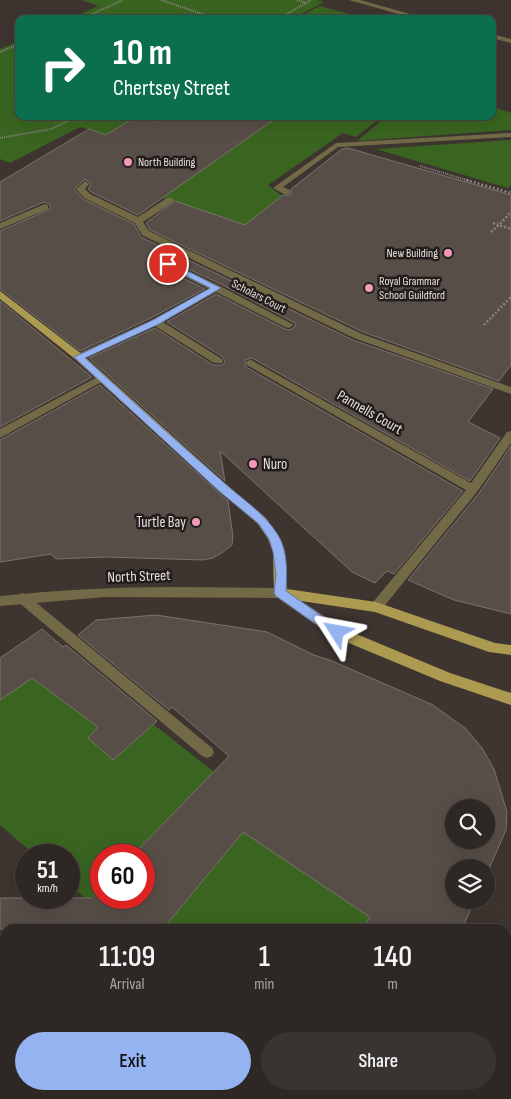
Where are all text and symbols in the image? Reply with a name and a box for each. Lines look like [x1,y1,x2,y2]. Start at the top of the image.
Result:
text: 10 m [113,32,172,75]
icon: right [30,35,95,100]
text: Chertsey Street [113,75,230,102]
place label: North Building [138,155,196,170]
marker: North Building [122,156,134,168]
pin [147,243,189,285]
place label: New Building [386,246,438,261]
marker: New Building [442,247,454,259]
icon: arrive [154,250,182,278]
place label: Royal Grammar School Guildford [379,274,445,303]
street label: Scholars Court [229,276,289,317]
marker: Royal Grammar School Guildford [363,282,375,294]
street label: Pannells Court [333,386,406,439]
place label: Nuro [263,455,287,474]
marker: Nuro [247,458,259,470]
place label: Turtle Bay [136,513,186,532]
marker: Turtle Bay [190,516,202,528]
street label: North Street [107,566,171,587]
position arrow [310,605,362,657]
map controls [445,799,495,909]
button: search [445,799,495,849]
speed limit sign: 60 [90,844,155,909]
text: 51 [37,855,58,886]
button: layers [445,859,495,909]
text: km/h [37,881,58,896]
text: 11:09 [99,939,155,975]
text: 1 [259,939,270,975]
text: 140 [373,939,412,975]
text: Arrival [110,975,144,994]
text: min [254,975,274,994]
text: m [388,975,398,994]
button: Exit [15,1032,251,1090]
button: Share [261,1032,496,1090]

